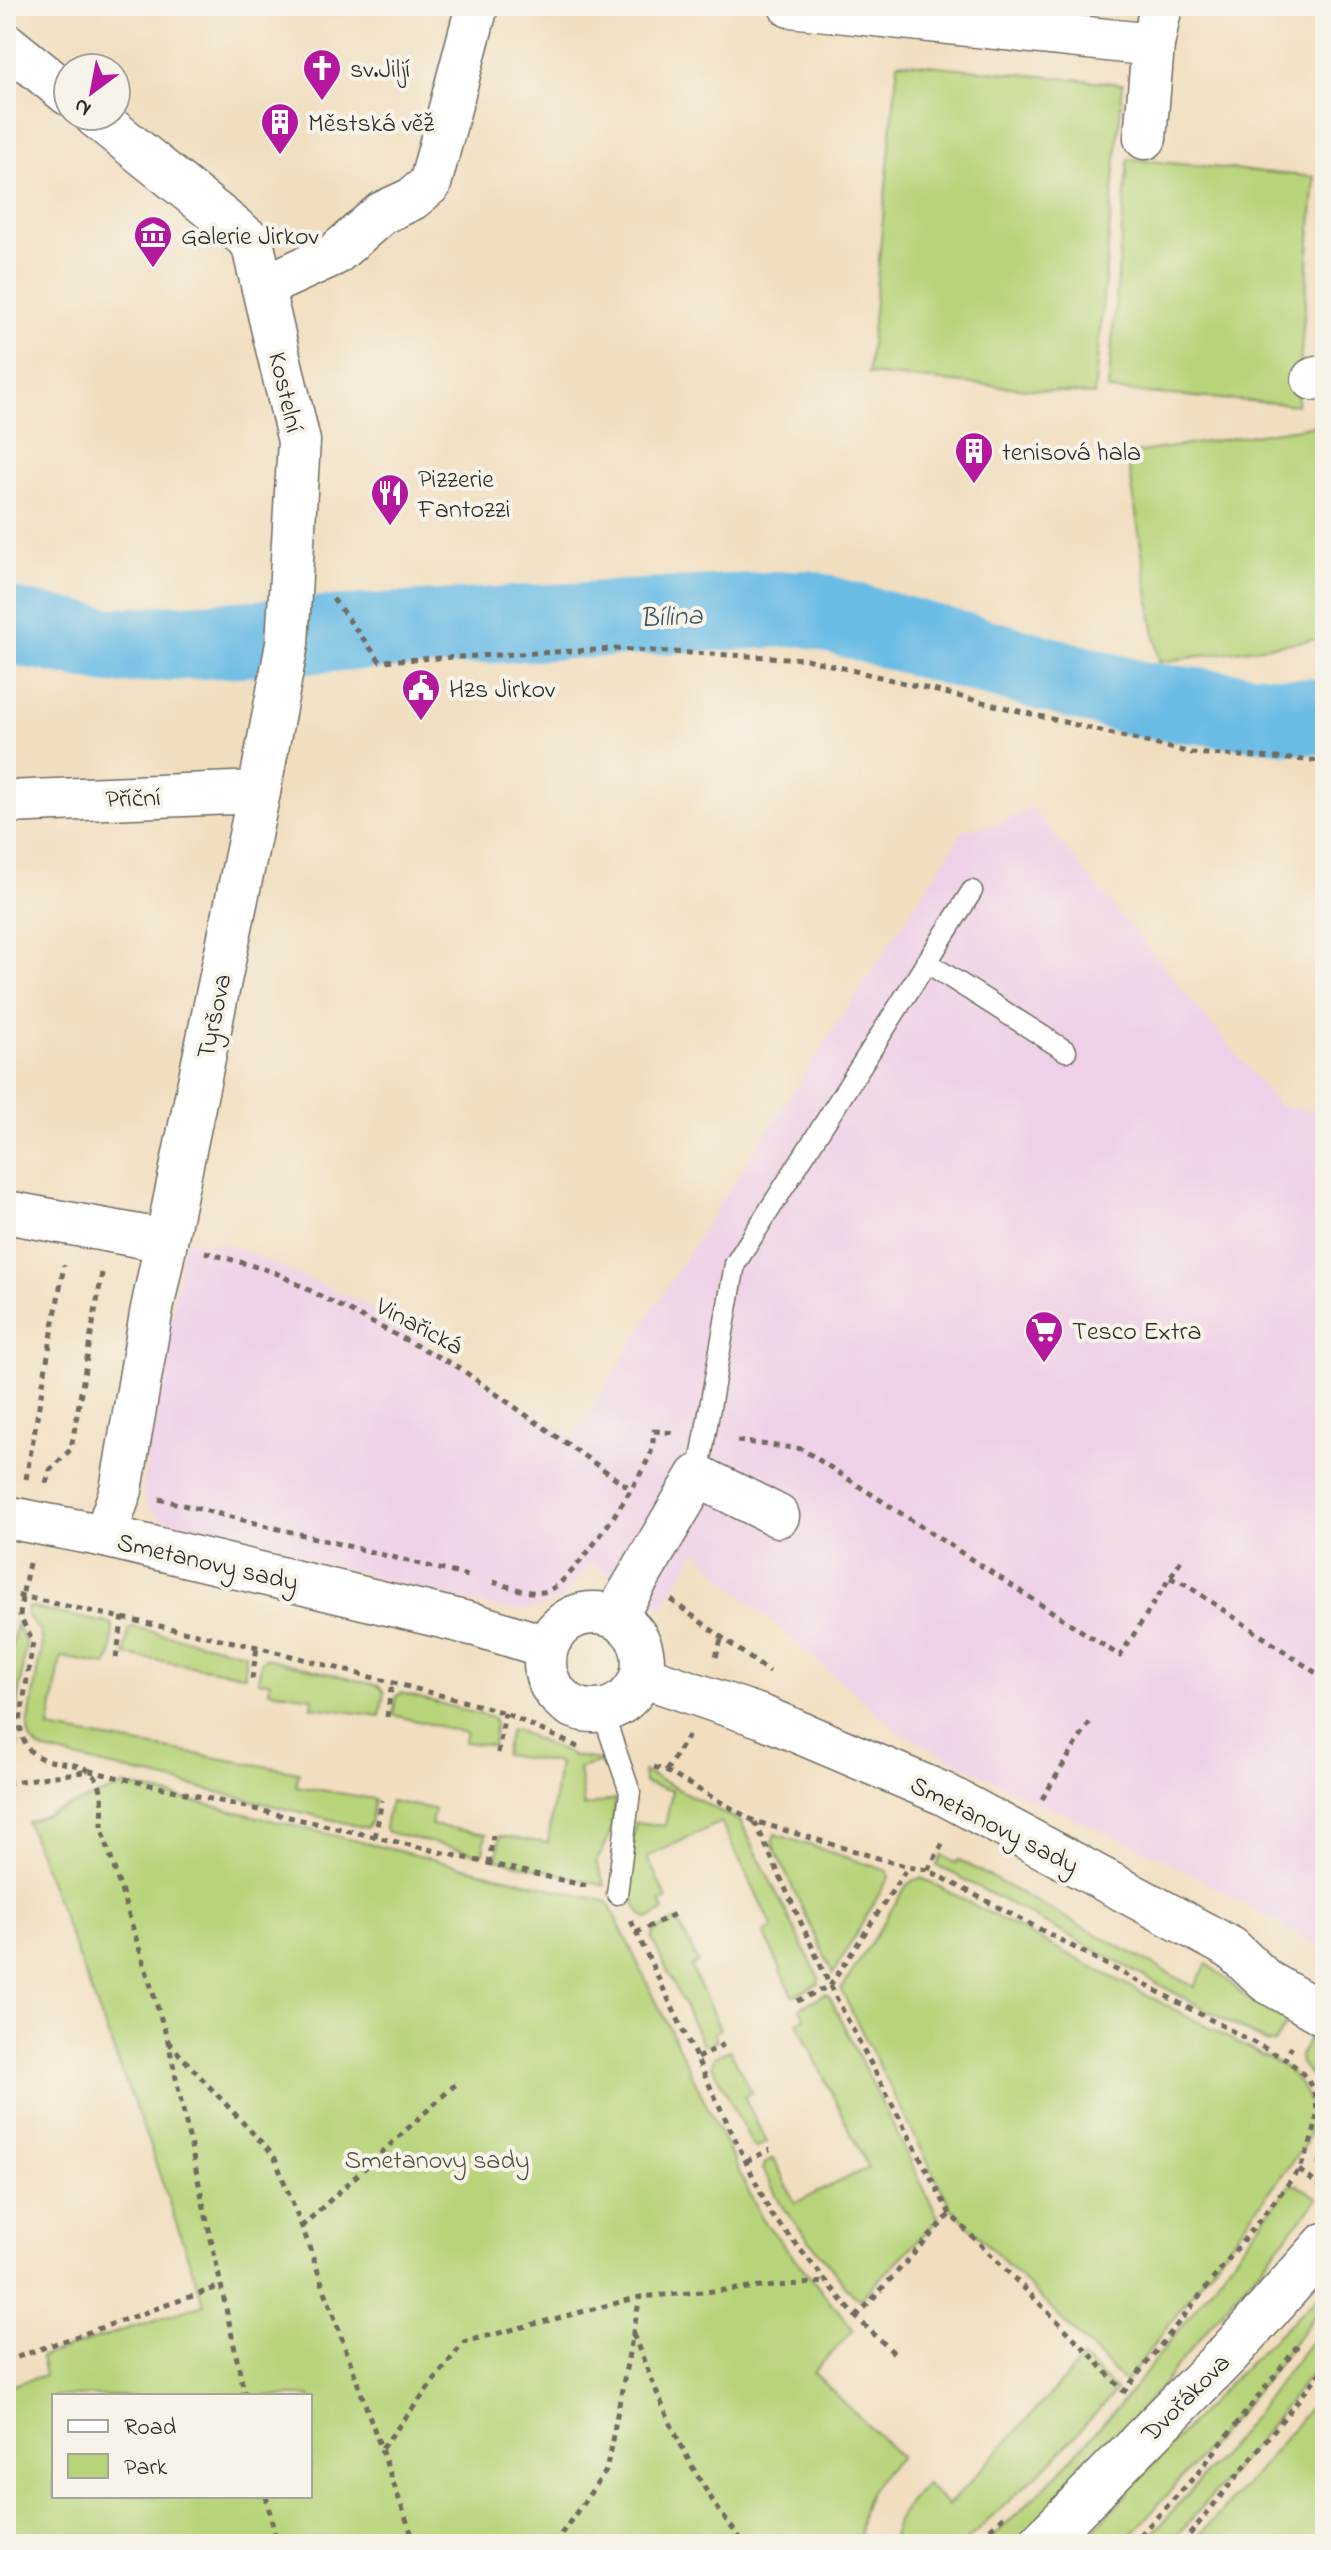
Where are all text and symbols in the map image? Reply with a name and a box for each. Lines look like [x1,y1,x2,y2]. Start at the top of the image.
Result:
church icon: sv.Jiljí [301,47,343,102]
north arrow [52,52,132,132]
place label: sv.Jiljí [350,52,410,90]
text: N [68,89,98,124]
building icon: Městská věž [259,101,301,156]
place label: Městská věž [308,106,434,144]
museum icon: Galerie Jirkov [132,214,174,269]
place label: Galerie Jirkov [181,219,320,257]
street label: Kostelní [256,349,312,437]
building icon: tenisová hala [953,430,995,485]
place label: tenisová hala [1002,435,1141,473]
place label: Pizzerie Fantozzi [417,462,510,530]
restaurant icon: Pizzerie Fantozzi [369,472,411,527]
water label: Bílina [639,596,704,641]
public building icon: Hzs Jirkov [400,667,442,722]
place label: Hzs Jirkov [449,672,556,710]
street label: Příční [105,780,161,820]
street label: Tyršova [188,971,243,1063]
street label: Vinařická [367,1288,469,1366]
supermarket icon: Tesco Extra [1023,1309,1065,1364]
place label: Tesco Extra [1072,1314,1202,1352]
street label: Smetanovy sady [113,1525,302,1603]
street label: Smetanovy sady [903,1768,1085,1886]
park label: Smetanovy sady [345,2143,529,2181]
street label: Dvořákova [1133,2346,1240,2453]
legend [52,2394,312,2498]
text: Road [124,2411,177,2446]
text: Park [124,2451,168,2486]

